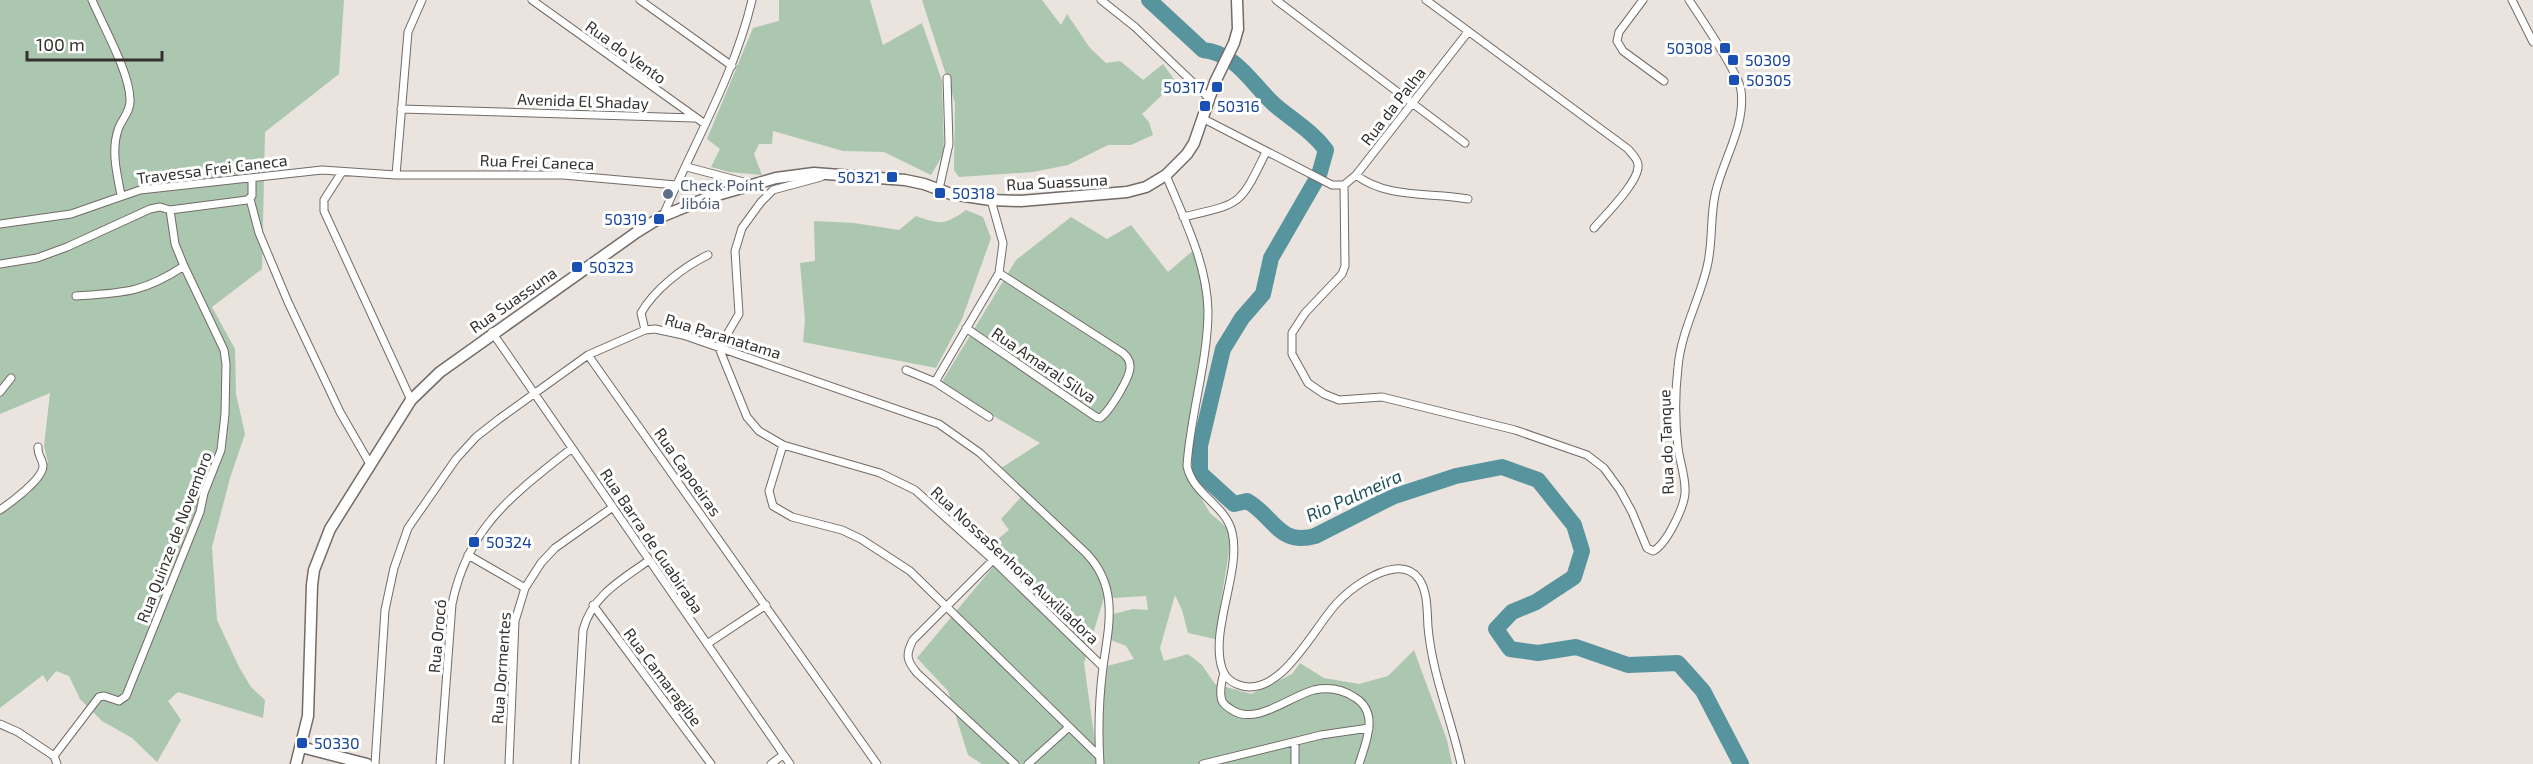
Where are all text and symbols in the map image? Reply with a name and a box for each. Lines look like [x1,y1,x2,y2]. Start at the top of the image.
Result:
street label: Rua do Vento [582,16,670,87]
scale bar [27,24,162,62]
text: 100 m [36,33,85,55]
place label: 50308 [1667,38,1713,57]
marker: 50308 [1718,41,1732,55]
place label: 50309 [1745,50,1791,69]
marker: 50309 [1726,53,1740,67]
street label: Rua da Palha [1356,63,1429,149]
place label: 50305 [1746,70,1791,89]
marker: 50305 [1727,73,1741,87]
place label: 50317 [1163,77,1205,96]
marker: 50317 [1210,80,1224,94]
street label: Avenida El Shaday [517,89,650,112]
place label: 50316 [1217,96,1260,115]
marker: 50316 [1198,99,1212,113]
street label: Travessa Frei Caneca [136,150,288,187]
street label: Rua Frei Caneca [479,150,595,173]
place label: 50321 [838,167,880,186]
street label: Rua Suassuna [1006,169,1108,194]
marker: 50321 [885,170,899,184]
place label: Check Point Jibóia [680,175,764,212]
place label: 50318 [952,183,995,202]
marker: 50318 [933,186,947,200]
marker: Check Point Jibóia [661,187,675,201]
place label: 50319 [604,209,647,228]
marker: 50319 [652,212,666,226]
place label: 50323 [589,257,634,276]
marker: 50323 [570,260,584,274]
street label: Rua Suassuna [466,263,560,337]
street label: Rua Paranatama [663,309,784,362]
street label: Rua Amaral Silva [989,323,1100,406]
street label: Rua do Tanque [1654,389,1677,495]
street label: Rua Capoeiras [651,424,726,520]
street label: Rua Quinze de Novembro [132,449,216,625]
water label: Rio Palmeira [1302,464,1405,526]
street label: Rua Barra de Guabiraba [597,465,708,617]
street label: Rua NossaSenhora Auxiliadora [927,482,1103,648]
place label: 50324 [486,532,532,551]
marker: 50324 [467,535,481,549]
street label: Rua Orocó [424,598,449,674]
street label: Rua Dormentes [487,611,514,725]
street label: Rua Camaragibe [620,624,706,729]
place label: 50330 [314,733,360,752]
marker: 50330 [295,736,309,750]

